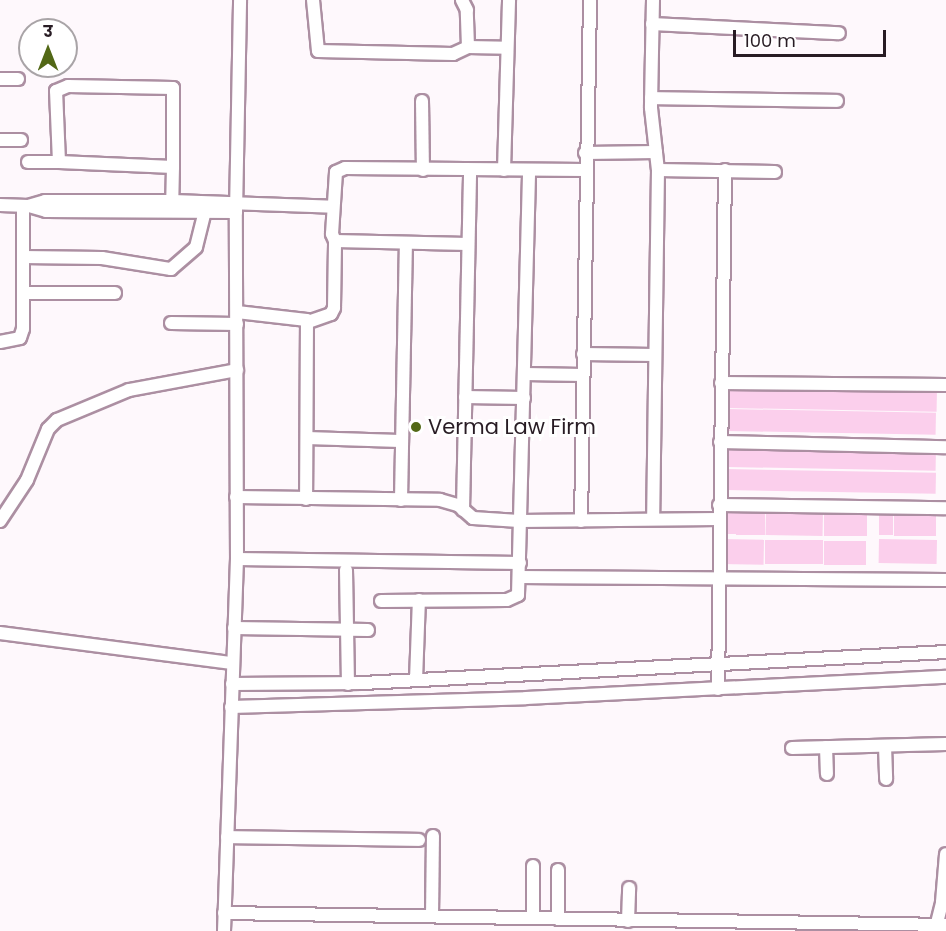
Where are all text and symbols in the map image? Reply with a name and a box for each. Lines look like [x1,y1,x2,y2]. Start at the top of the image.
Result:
north arrow [18,18,78,78]
scale bar [736,18,889,56]
text: उ [43,20,53,43]
text: 100 m [744,28,796,53]
place label: Verma Law Firm [428,414,596,440]
marker: Verma Law Firm [409,420,423,434]

